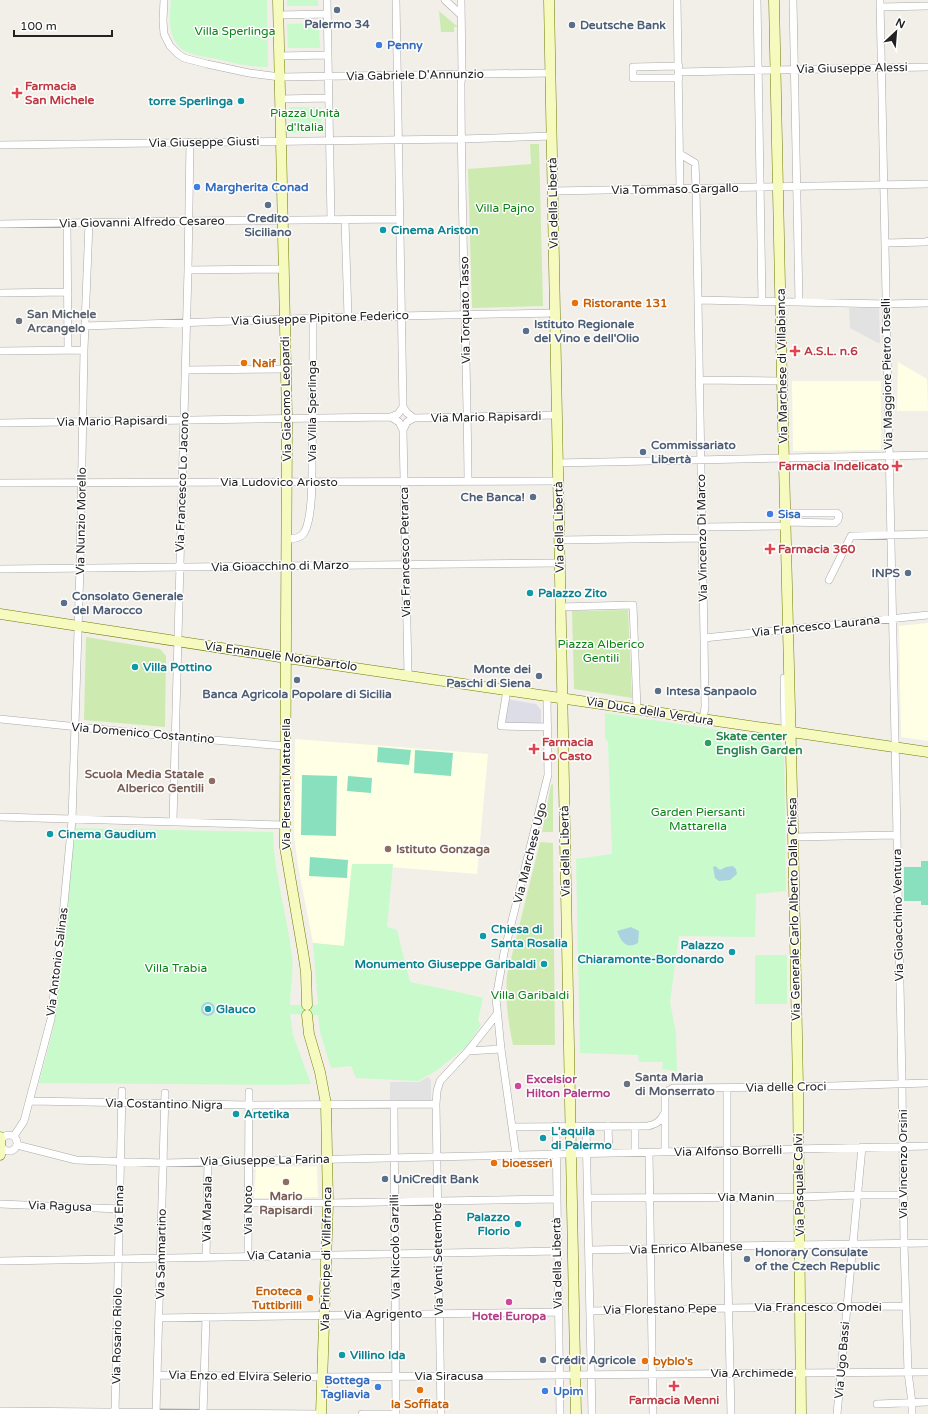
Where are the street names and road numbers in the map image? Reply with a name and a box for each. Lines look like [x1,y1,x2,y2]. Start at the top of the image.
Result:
street label: Via Giuseppe Alessi [796,60,908,76]
street label: Via Gabriele D'Annunzio [346,67,484,83]
street label: Via Giuseppe Giusti [149,134,259,150]
street label: Via della Libertà [545,157,561,249]
street label: Via Tommaso Gargallo [611,181,739,197]
street label: Via Giovanni Alfredo Cesareo [59,214,225,230]
street label: Via Torquato Tasso [457,256,473,364]
street label: Via Marchese di Villabianca [774,288,790,444]
street label: Via Maggiore Pietro Toselli [879,298,895,450]
street label: Via Giuseppe Pipitone Federico [231,308,409,328]
street label: Via Giacomo Leopardi [278,336,294,462]
street label: Via Villa Sperlinga [305,360,319,462]
street label: Via Mario Rapisardi [431,409,541,425]
street label: Via Francesco Lo Jacono [173,412,191,552]
street label: Via Mario Rapisardi [57,413,167,429]
street label: Via Nunzio Morello [73,467,89,575]
street label: Via Vincenzo Di Marco [694,474,710,602]
street label: Via Ludovico Ariosto [220,475,338,489]
street label: Via della Libertà [551,481,567,573]
street label: Via Francesco Petrarca [397,487,413,617]
street label: Via Gioacchino di Marzo [211,558,349,574]
street label: Via Francesco Laurana [751,612,881,640]
street label: Via Emanuele Notarbartolo [204,638,358,674]
street label: Via Duca della Verdura [585,694,715,728]
street label: Via Piersanti Mattarella [279,718,293,850]
street label: Via Domenico Costantino [71,720,215,746]
street label: Via Generale Carlo Alberto Dalla Chiesa [785,797,803,1021]
street label: Via Marchese Ugo [511,801,549,905]
street label: Via della Libertà [557,805,573,897]
street label: Via Gioacchino Ventura [890,848,906,982]
street label: Via Antonio Salinas [43,907,71,1017]
street label: Via delle Croci [746,1079,826,1095]
street label: Via Costantino Nigra [105,1096,223,1112]
street label: Via Vincenzo Orsini [896,1109,910,1219]
street label: Via Pasquale Calvi [791,1133,807,1237]
street label: Via Alfonso Borrelli [674,1143,782,1159]
street label: Via Giuseppe La Farina [200,1152,330,1168]
street label: Via Marsala [199,1176,215,1242]
street label: Via Enna [112,1185,126,1235]
street label: Via Noto [241,1185,255,1235]
street label: Via Principe di Villafranca [318,1187,334,1331]
street label: Via Manin [717,1190,775,1204]
street label: Via Niccolò Garzilli [387,1194,403,1300]
street label: Via Ragusa [28,1198,92,1214]
street label: Via Venti Settembre [430,1202,446,1316]
street label: Via Sammartino [153,1209,169,1299]
street label: Via della Libertà [549,1217,565,1309]
street label: Via Enrico Albanese [629,1239,743,1257]
street label: Via Catania [247,1247,311,1263]
street label: Via Rosario Riolo [109,1288,125,1384]
street label: Via Francesco Omodei [754,1300,882,1314]
street label: Via Florestano Pepe [603,1301,717,1317]
street label: Via Agrigento [344,1306,422,1322]
street label: Via Ugo Bassi [832,1321,852,1399]
street label: Via Archimede [710,1366,794,1380]
street label: Via Enzo ed Elvira Selerio [168,1368,312,1384]
street label: Via Siracusa [415,1369,483,1383]

